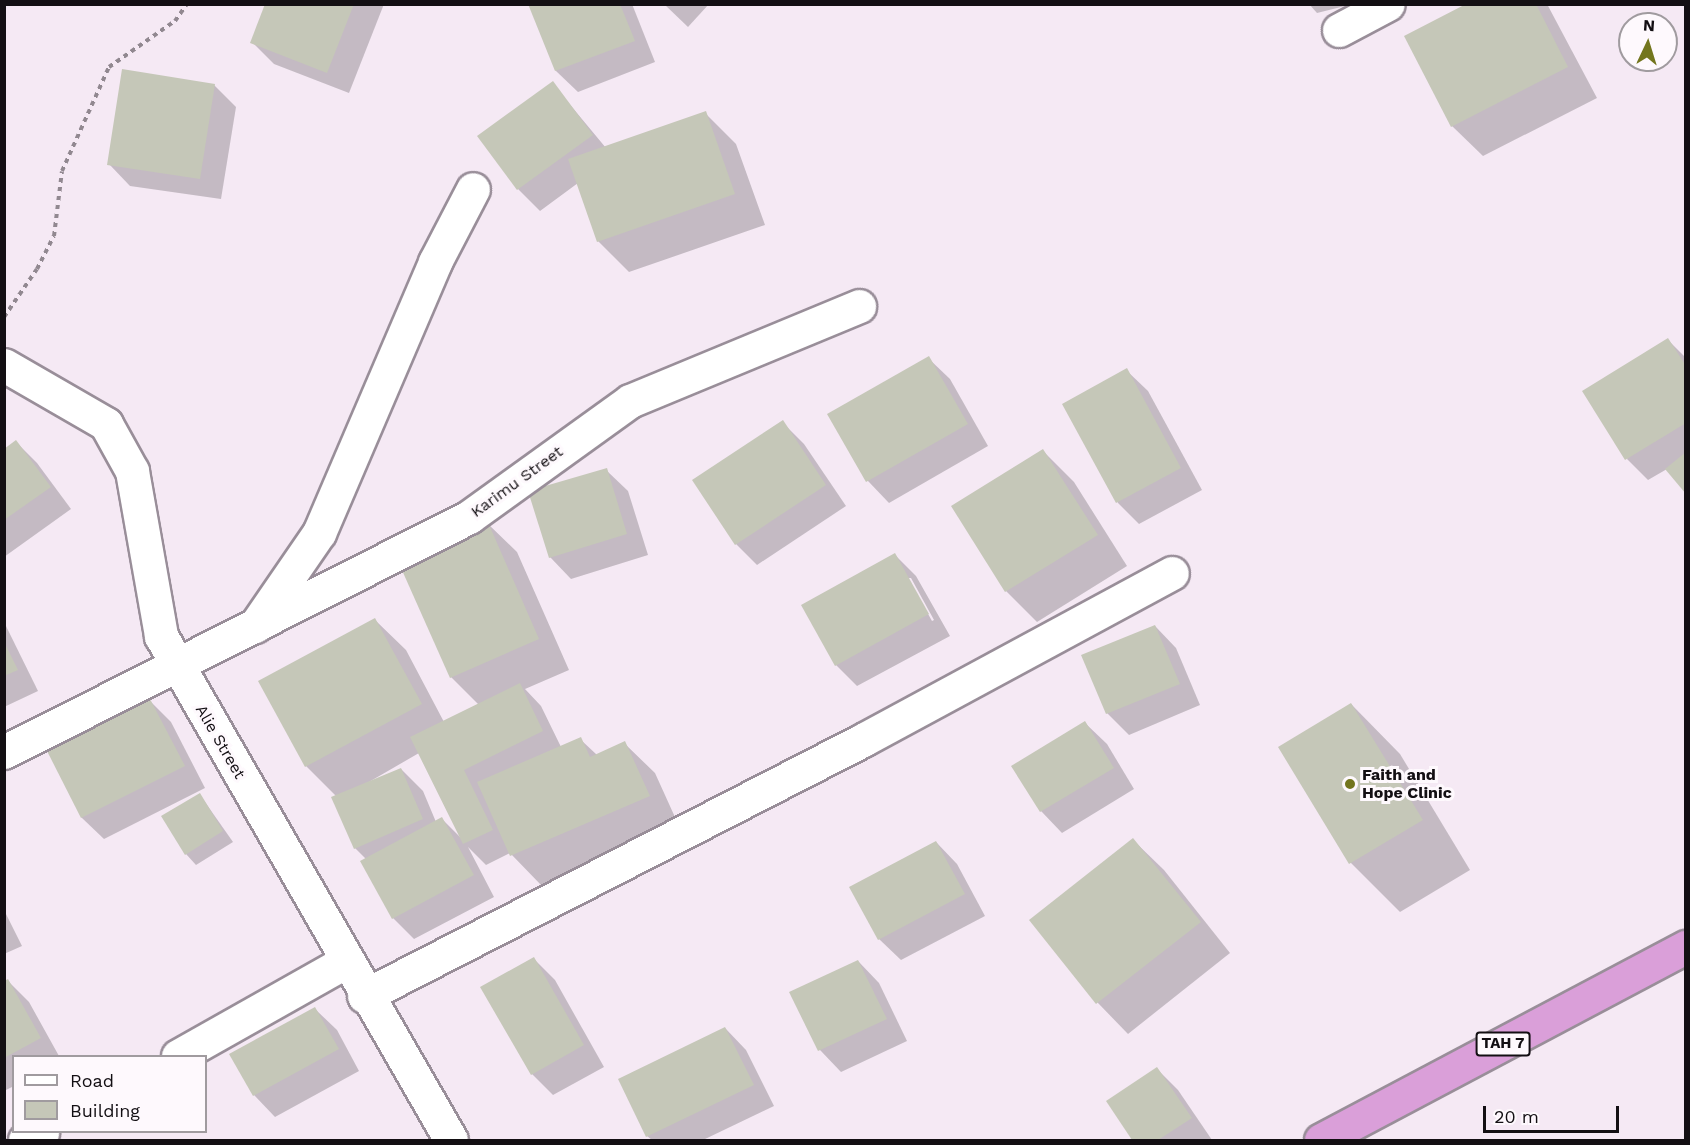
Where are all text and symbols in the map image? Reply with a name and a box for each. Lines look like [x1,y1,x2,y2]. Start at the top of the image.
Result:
north arrow [1618,12,1678,72]
text: N [1643,16,1656,35]
street label: Karimu Street [467,442,567,522]
street label: Alie Street [191,701,249,783]
place label: Faith and Hope Clinic [1362,765,1452,803]
marker: Faith and Hope Clinic [1343,777,1357,791]
road number: TAH 7 [1474,1032,1532,1056]
legend [12,1055,207,1133]
text: Road [70,1070,114,1091]
scale bar [1486,1094,1622,1132]
text: Building [70,1100,140,1121]
text: 20 m [1494,1106,1539,1127]

